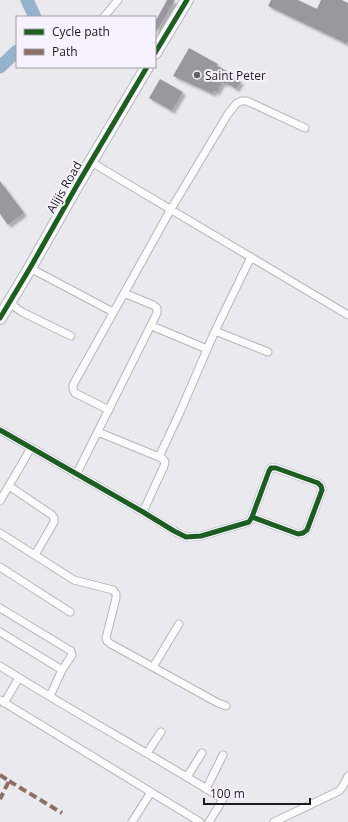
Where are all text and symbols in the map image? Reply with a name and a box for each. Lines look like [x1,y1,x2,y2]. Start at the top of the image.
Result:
legend [16,16,156,68]
text: Cycle path [52,23,110,40]
text: Path [52,43,78,60]
place label: Saint Peter [205,67,266,84]
marker: Saint Peter [192,70,202,80]
street label: Alijis Road [42,158,86,216]
scale bar [204,780,310,806]
text: 100 m [210,785,245,802]

